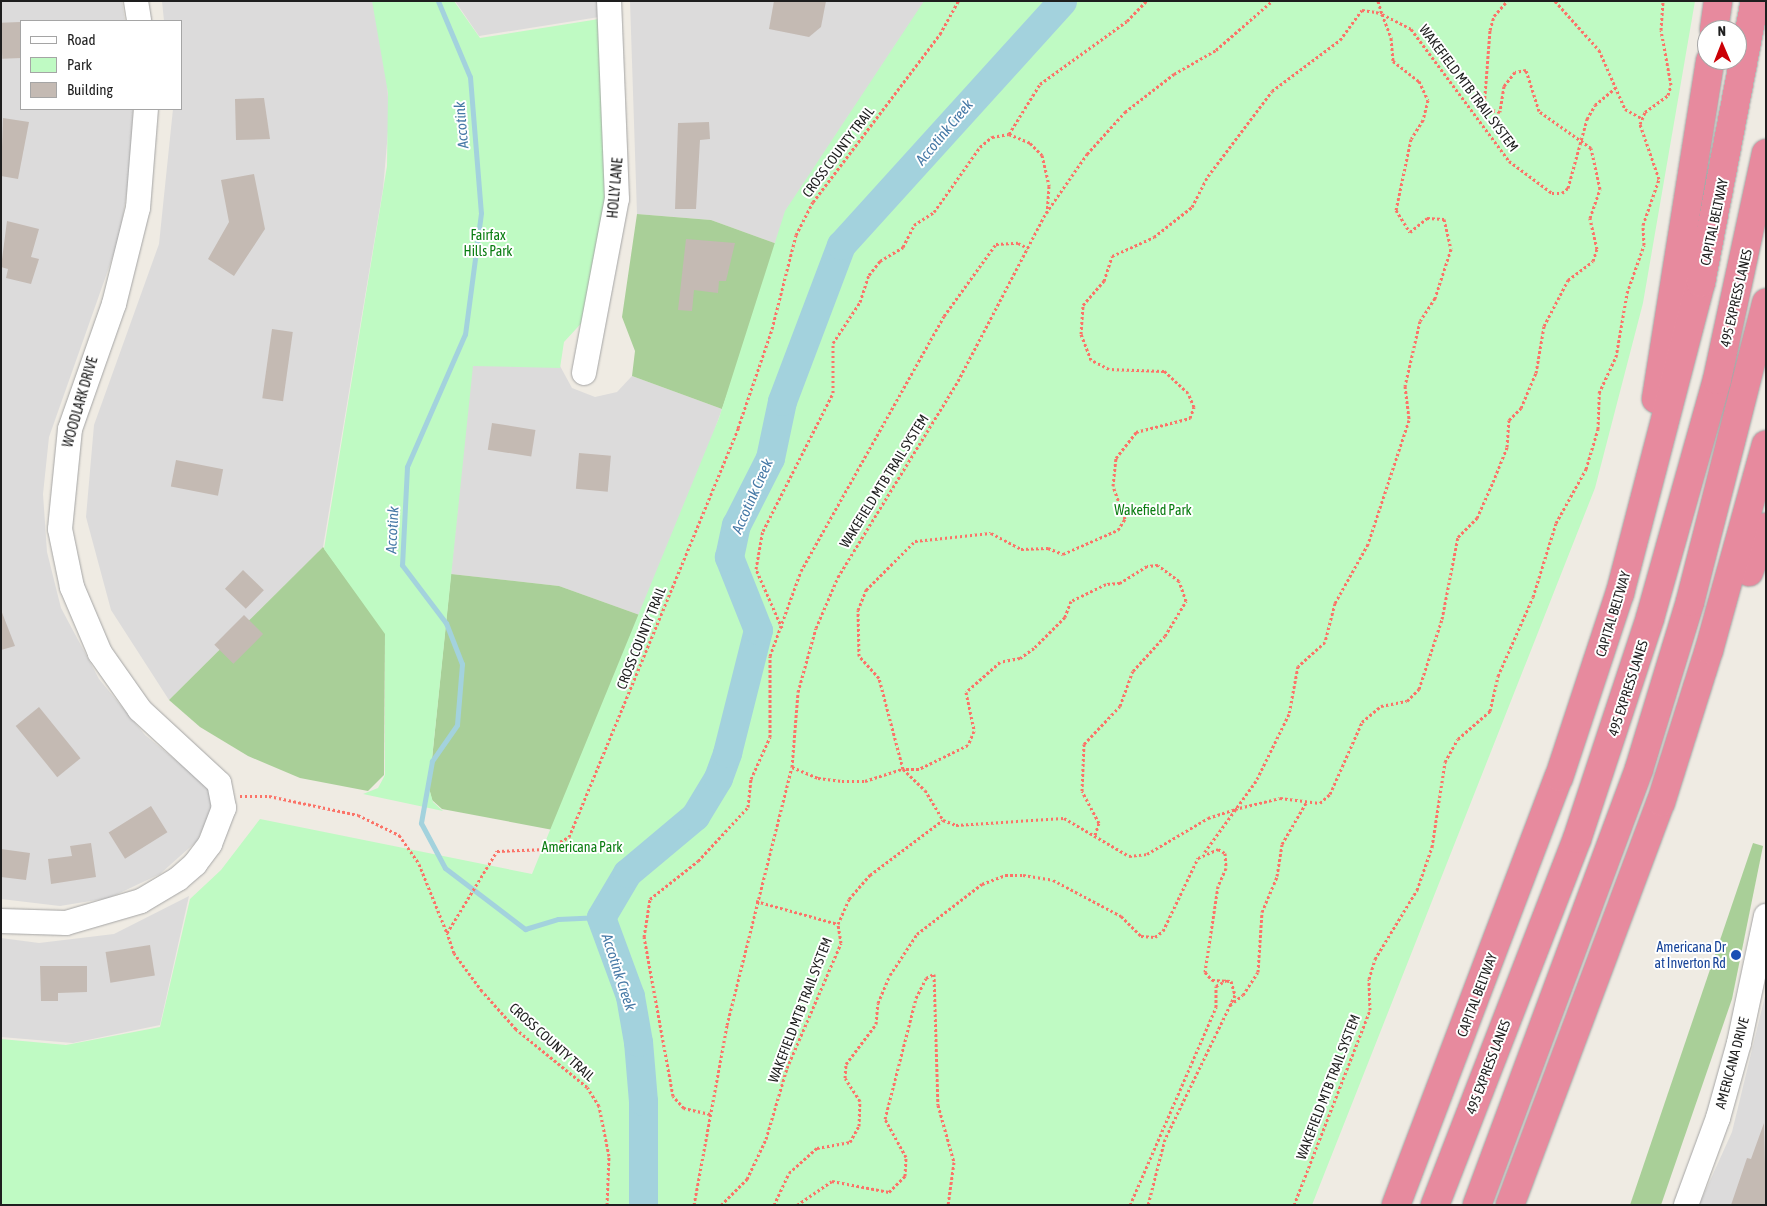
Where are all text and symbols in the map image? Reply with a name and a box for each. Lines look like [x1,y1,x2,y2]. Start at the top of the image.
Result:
legend [20,20,182,110]
north arrow [1697,20,1747,70]
street label: WAKEFIELD MTB TRAIL SYSTEM [1416,21,1522,155]
text: N [1717,23,1726,39]
text: Road [67,31,96,48]
text: Park [67,56,92,73]
text: Building [67,81,113,98]
water label: Accotink Creek [911,96,977,168]
water label: Accotink [450,101,472,149]
street label: CROSS COUNTY TRAIL [798,103,878,201]
street label: HOLLY LANE [604,157,626,219]
street label: CAPITAL BELTWAY [1697,177,1731,267]
park label: Fairfax Hills Park [463,227,513,260]
street label: 495 EXPRESS LANES [1717,247,1755,349]
street label: WOODLARK DRIVE [59,355,101,449]
street label: WAKEFIELD MTB TRAIL SYSTEM [836,411,932,551]
water label: Accotink Creek [728,456,776,536]
park label: Wakefield Park [1114,502,1192,518]
water label: Accotink [382,506,402,554]
street label: CAPITAL BELTWAY [1592,569,1634,659]
street label: CROSS COUNTY TRAIL [613,584,669,692]
street label: 495 EXPRESS LANES [1605,638,1651,738]
park label: Americana Park [542,839,622,855]
water label: Accotink Creek [598,931,640,1013]
street label: WAKEFIELD MTB TRAIL SYSTEM [764,935,836,1085]
place label: Americana Dr at Inverton Rd [1654,939,1726,972]
marker: Americana Dr at Inverton Rd [1730,949,1742,961]
street label: CAPITAL BELTWAY [1453,951,1501,1039]
street label: CROSS COUNTY TRAIL [506,999,598,1085]
street label: WAKEFIELD MTB TRAIL SYSTEM [1292,1012,1364,1162]
street label: AMERICANA DRIVE [1712,1015,1752,1111]
street label: 495 EXPRESS LANES [1462,1017,1514,1117]

